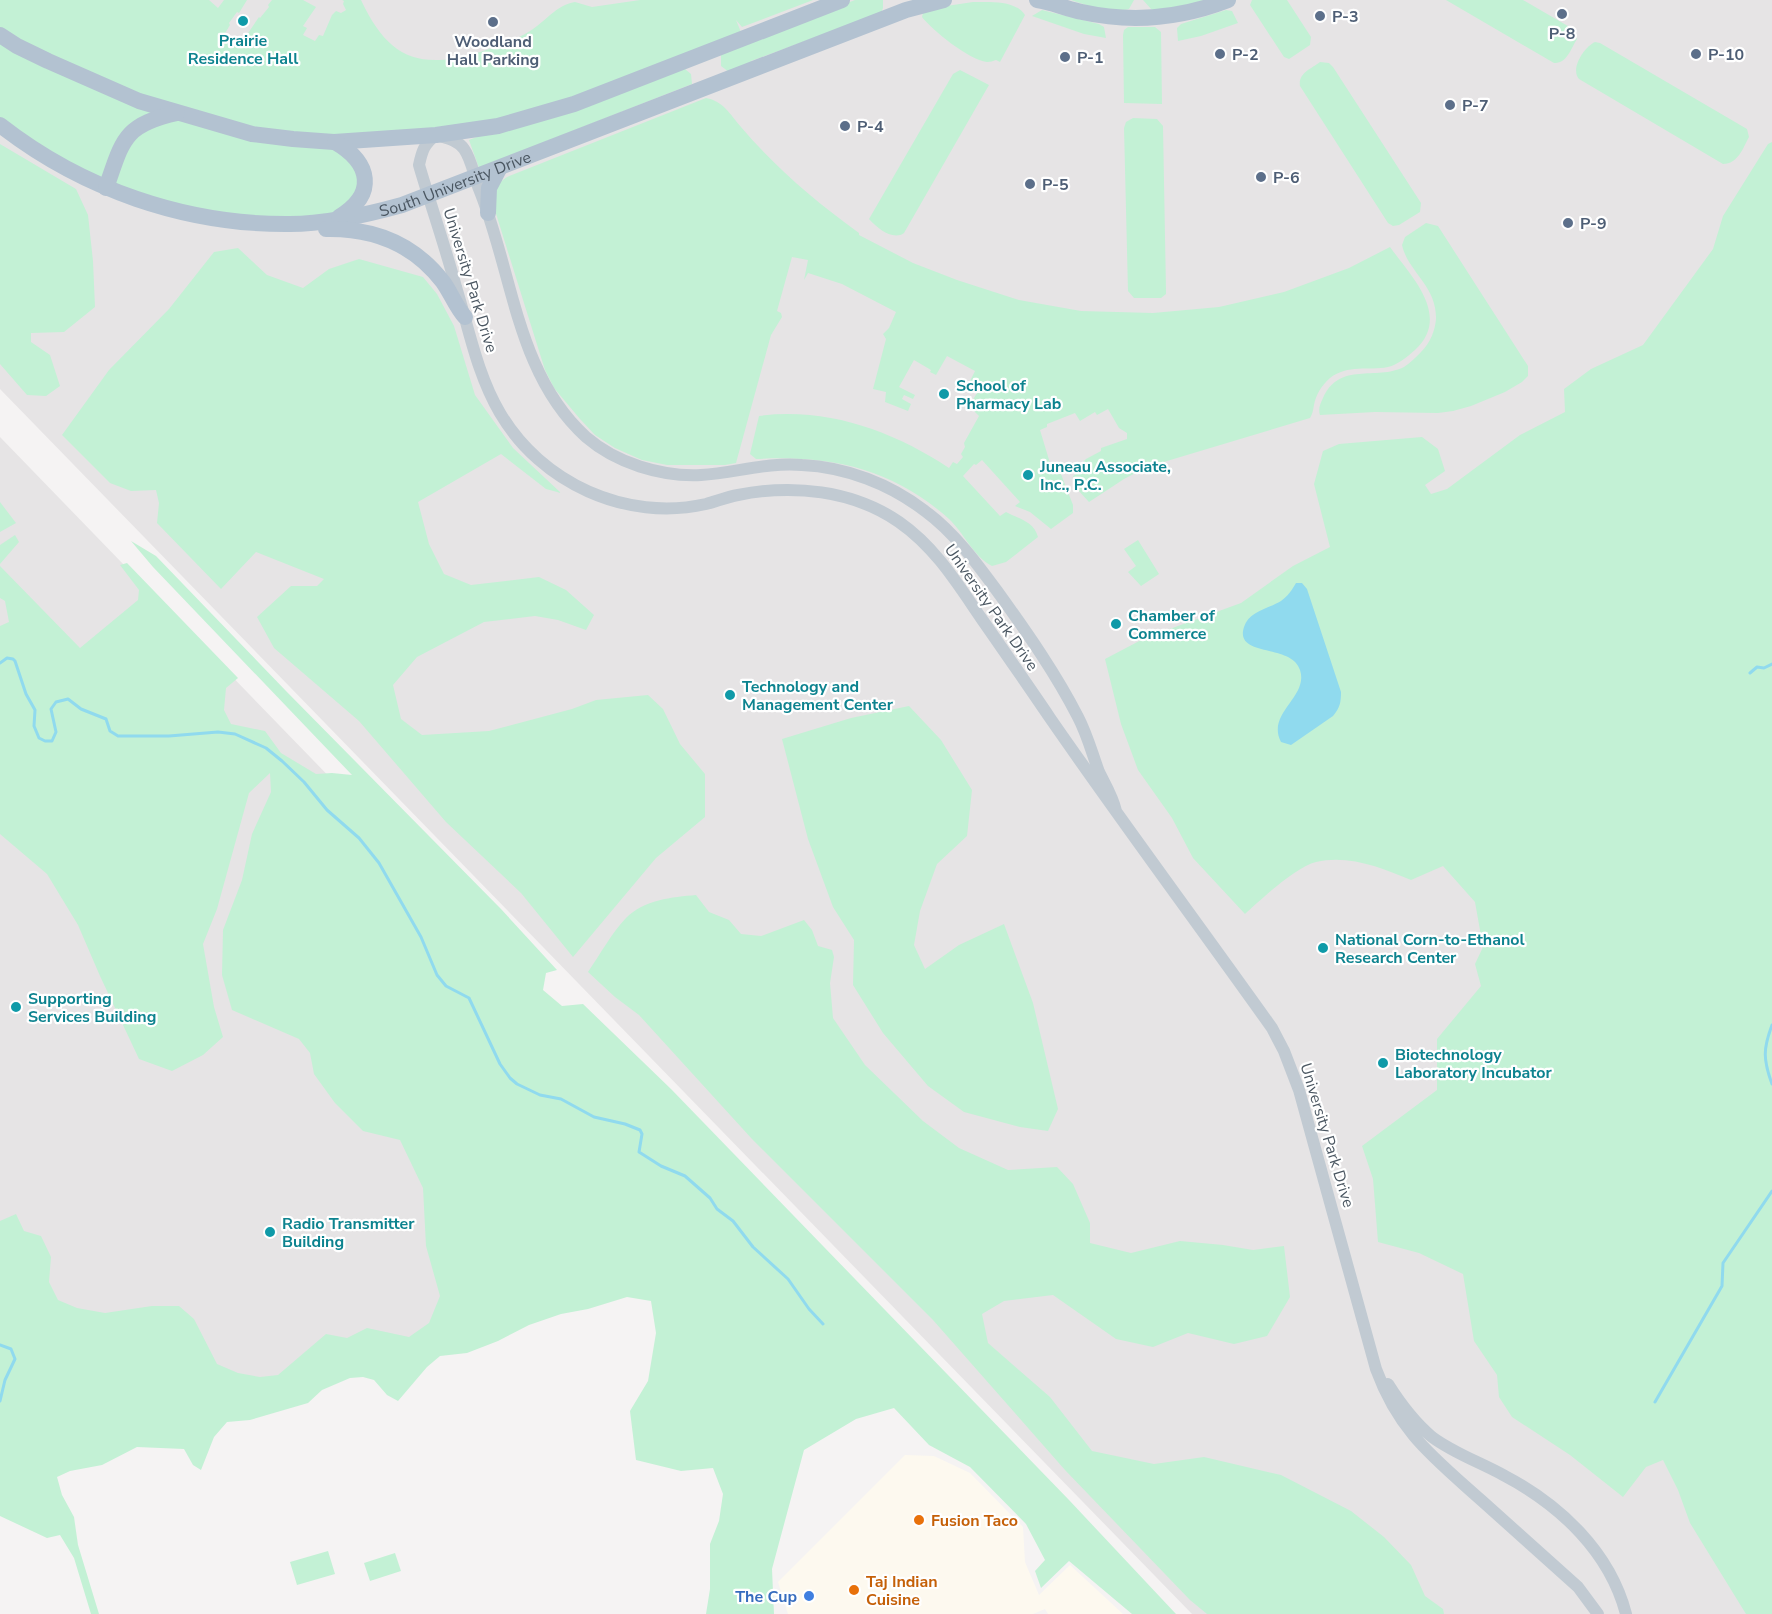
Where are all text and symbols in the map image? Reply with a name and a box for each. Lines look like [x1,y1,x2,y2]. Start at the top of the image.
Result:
place label: P-3 [1332,6,1359,28]
marker: P-8 [1555,7,1569,21]
marker: P-3 [1313,9,1327,23]
marker: Prairie Residence Hall [236,14,250,28]
marker: Woodland Hall Parking [486,15,500,29]
place label: P-8 [1549,23,1575,45]
place label: Prairie Residence Hall [188,30,298,70]
place label: Woodland Hall Parking [447,31,539,71]
place label: P-2 [1232,44,1259,66]
place label: P-10 [1708,44,1744,66]
place label: P-1 [1077,47,1104,69]
marker: P-2 [1213,47,1227,61]
marker: P-10 [1689,47,1703,61]
marker: P-1 [1058,50,1072,64]
place label: P-7 [1462,95,1489,117]
marker: P-7 [1443,98,1457,112]
place label: P-4 [857,116,884,138]
marker: P-4 [838,119,852,133]
street label: South University Drive [377,146,534,223]
place label: P-6 [1273,167,1300,189]
marker: P-6 [1254,170,1268,184]
place label: P-5 [1042,174,1069,196]
marker: P-5 [1023,177,1037,191]
street label: University Park Drive [438,205,503,355]
place label: P-9 [1580,213,1607,235]
marker: P-9 [1561,216,1575,230]
place label: School of Pharmacy Lab [956,375,1061,415]
marker: School of Pharmacy Lab [937,387,951,401]
place label: Juneau Associate, Inc., P.C. [1039,456,1171,496]
marker: Juneau Associate, Inc., P.C. [1021,468,1035,482]
street label: University Park Drive [939,540,1043,675]
place label: Chamber of Commerce [1128,605,1216,645]
marker: Chamber of Commerce [1109,617,1123,631]
place label: Technology and Management Center [742,676,894,716]
marker: Technology and Management Center [723,688,737,702]
place label: National Corn-to-Ethanol Research Center [1335,929,1525,969]
marker: National Corn-to-Ethanol Research Center [1316,941,1330,955]
place label: Supporting Services Building [28,988,156,1028]
marker: Supporting Services Building [9,1000,23,1014]
place label: Biotechnology Laboratory Incubator [1395,1044,1553,1084]
marker: Biotechnology Laboratory Incubator [1376,1056,1390,1070]
street label: University Park Drive [1295,1060,1360,1210]
place label: Radio Transmitter Building [282,1213,415,1253]
marker: Radio Transmitter Building [263,1225,277,1239]
place label: Fusion Taco [931,1510,1018,1532]
marker: Fusion Taco [912,1513,926,1527]
place label: Taj Indian Cuisine [866,1571,938,1611]
marker: Taj Indian Cuisine [847,1583,861,1597]
place label: The Cup [735,1586,797,1608]
marker: The Cup [802,1589,816,1603]

